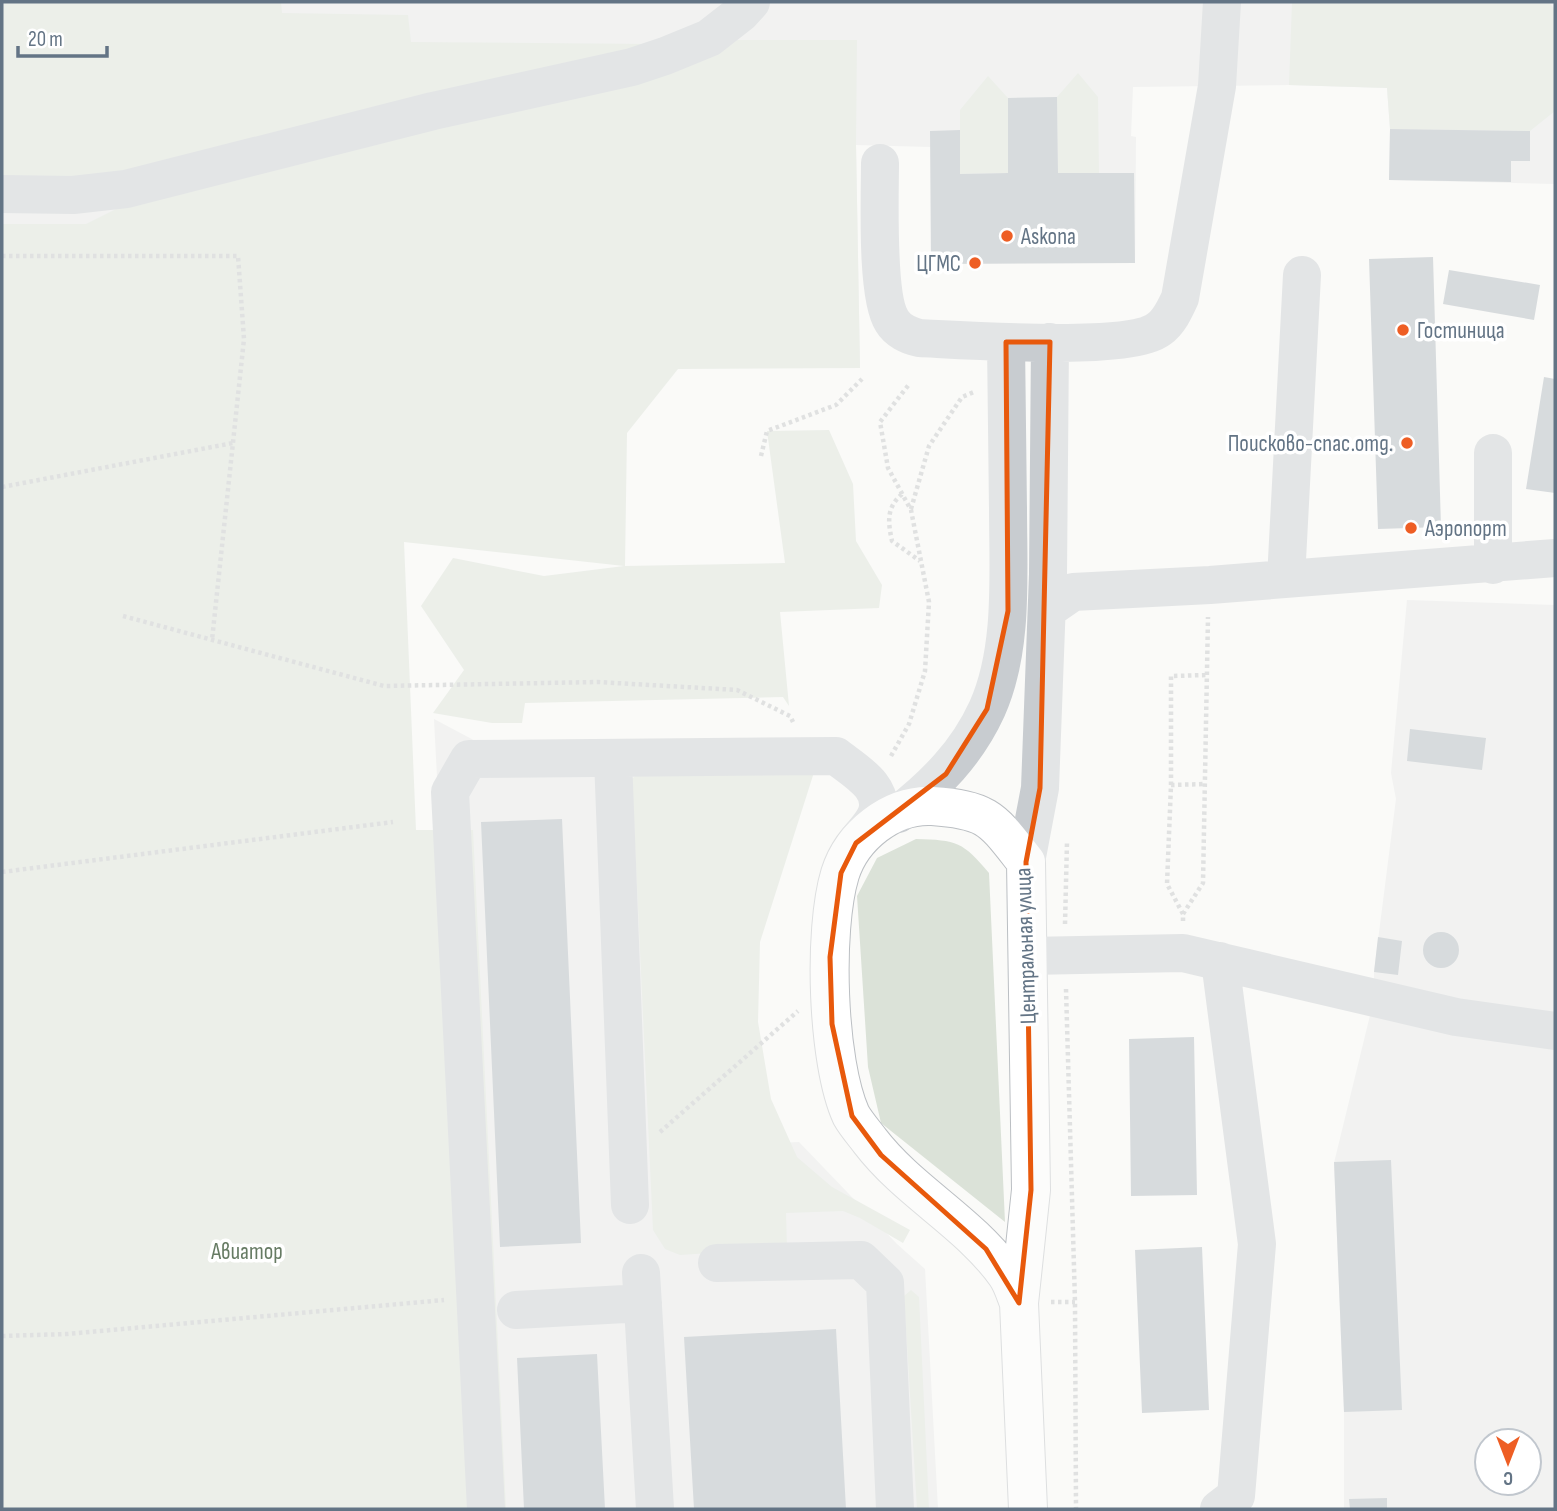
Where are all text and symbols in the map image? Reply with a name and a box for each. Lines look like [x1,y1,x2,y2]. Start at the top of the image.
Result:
scale bar [18,14,107,58]
text: 20 m [28,27,63,52]
place label: Askona [1020,223,1076,251]
marker: Askona [999,228,1015,244]
place label: ЦГМС [916,250,961,278]
marker: ЦГМС [967,255,983,271]
place label: Гостиница [1417,317,1505,345]
marker: Гостиница [1395,322,1411,338]
place label: Поисково-спас.отд. [1228,430,1393,458]
marker: Поисково-спас.отд. [1399,435,1415,451]
place label: Аэропорт [1424,515,1507,543]
marker: Аэропорт [1403,520,1419,536]
street label: Центральная улица [1009,867,1043,1025]
park label: Авиатор [210,1238,283,1266]
north arrow [1473,1427,1543,1497]
text: С [1503,1466,1513,1489]

